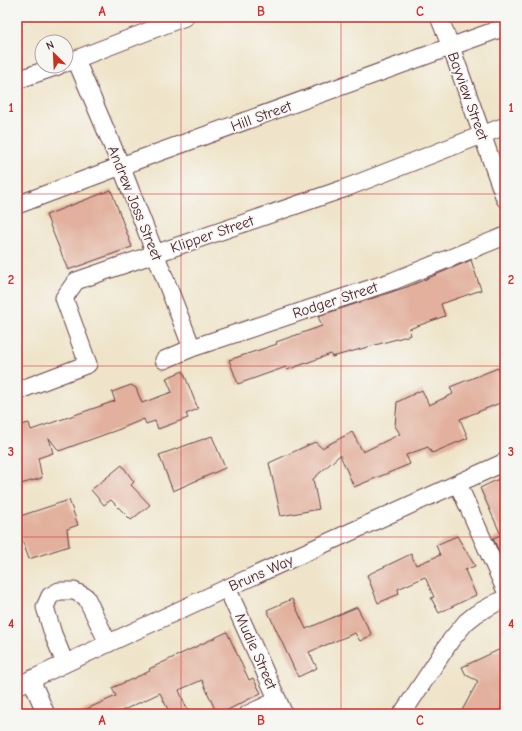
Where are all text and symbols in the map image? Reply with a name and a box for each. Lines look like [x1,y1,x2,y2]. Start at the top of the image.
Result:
text: A [98,4,106,19]
text: B [257,4,265,19]
text: C [416,4,424,19]
north arrow [34,34,74,74]
text: N [44,38,56,53]
street label: Bayview Street [444,49,493,143]
street label: Hill Street [228,96,295,135]
text: 1 [8,100,14,115]
text: 1 [508,100,514,115]
street label: Andrew Joss Street [104,143,166,264]
street label: Klipper Street [168,211,257,257]
text: 2 [8,272,14,287]
text: 2 [508,272,514,287]
street label: Rodger Street [290,278,381,322]
text: 3 [8,444,14,459]
text: 3 [508,444,514,459]
street label: Bruns Way [226,551,296,595]
street label: Mudie Street [231,610,281,693]
text: 4 [8,616,14,631]
text: 4 [508,616,514,631]
text: A [98,713,106,728]
text: B [257,713,265,728]
text: C [416,713,424,728]

